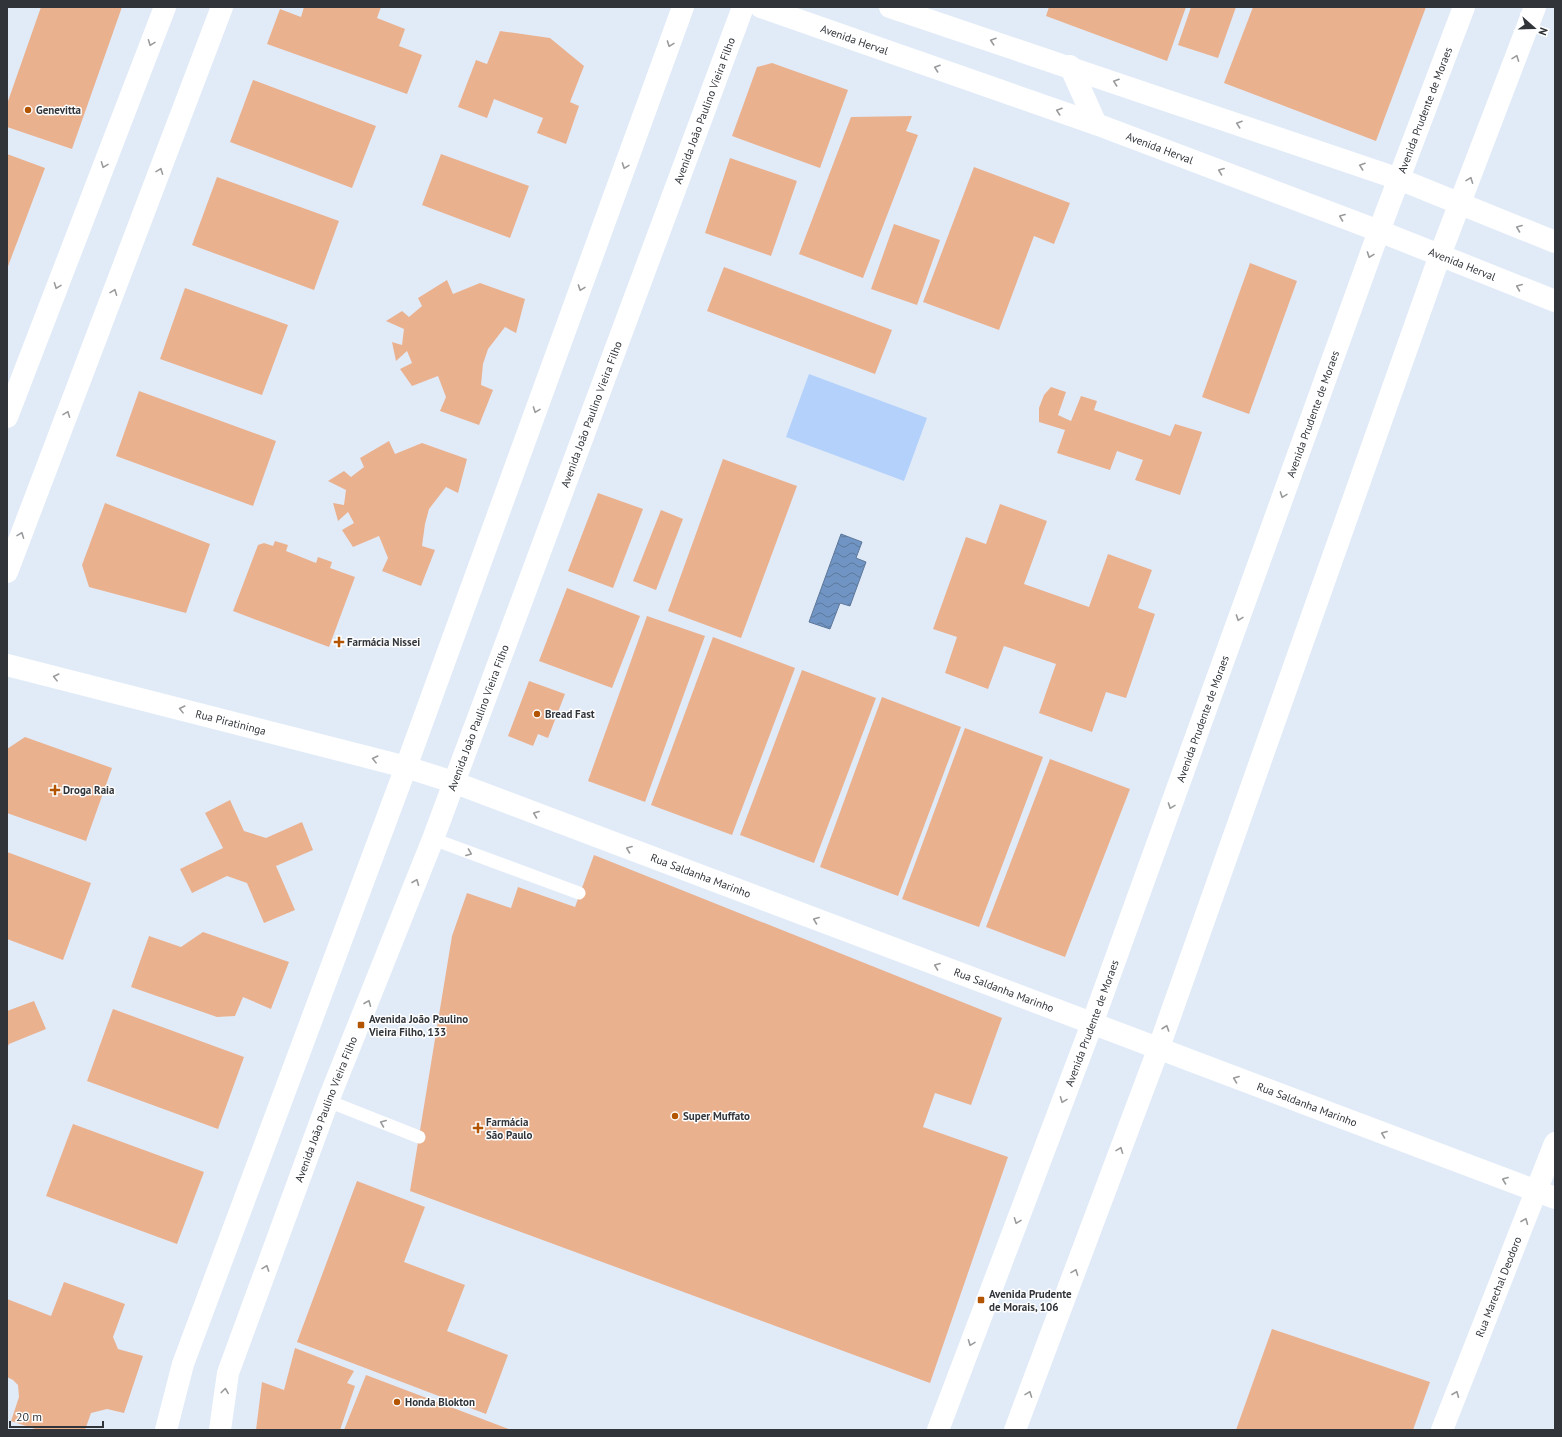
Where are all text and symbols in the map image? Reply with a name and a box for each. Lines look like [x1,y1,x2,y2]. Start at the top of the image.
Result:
north arrow [1514,8,1554,48]
street label: Avenida Herval [819,21,891,58]
text: N [1536,26,1551,37]
street label: Avenida João Paulino Vieira Filho [671,35,738,186]
one-way arrow [989,37,996,46]
one-way arrow [147,40,155,47]
one-way arrow [666,40,674,47]
street label: Avenida Prudente de Moraes [1395,45,1455,175]
one-way arrow [1511,55,1519,62]
one-way arrow [933,65,940,73]
one-way arrow [1113,78,1120,87]
place label: Genevitta [36,103,81,117]
marker: Genevitta [23,105,33,115]
one-way arrow [1056,108,1063,116]
one-way arrow [1236,120,1243,129]
street label: Avenida Herval [1124,129,1196,167]
one-way arrow [101,161,109,168]
one-way arrow [622,162,630,169]
one-way arrow [1359,162,1366,171]
one-way arrow [155,168,163,175]
one-way arrow [1217,168,1224,176]
one-way arrow [1465,176,1473,183]
one-way arrow [1339,214,1346,222]
one-way arrow [1515,225,1522,233]
street label: Avenida Herval [1427,245,1499,284]
one-way arrow [1367,251,1375,258]
one-way arrow [54,282,62,289]
one-way arrow [1515,283,1522,291]
one-way arrow [577,284,585,291]
one-way arrow [109,289,117,296]
street label: Avenida João Paulino Vieira Filho [558,339,625,489]
street label: Avenida Prudente de Moraes [1283,348,1342,479]
one-way arrow [533,406,541,413]
one-way arrow [63,410,71,417]
one-way arrow [1279,492,1288,499]
one-way arrow [16,532,24,539]
one-way arrow [1235,614,1243,621]
place label: Farmácia Nissei [347,635,420,649]
marker: Farmácia Nissei [334,637,344,647]
street label: Avenida João Paulino Vieira Filho [445,643,512,793]
street label: Avenida Prudente de Moraes [1173,653,1232,784]
one-way arrow [52,673,59,682]
one-way arrow [178,706,185,714]
street label: Rua Piratininga [194,706,268,738]
place label: Bread Fast [545,707,595,721]
marker: Bread Fast [532,709,542,719]
one-way arrow [372,755,379,764]
place label: Droga Raia [63,783,115,797]
marker: Droga Raia [50,785,60,795]
one-way arrow [1167,802,1175,809]
one-way arrow [533,811,540,819]
one-way arrow [625,846,632,854]
one-way arrow [466,849,473,857]
street label: Rua Saldanha Marinho [649,850,753,901]
one-way arrow [411,879,419,886]
one-way arrow [812,916,819,924]
street label: Avenida Prudente de Moraes [1062,958,1122,1088]
one-way arrow [934,962,941,970]
street label: Rua Saldanha Marinho [952,965,1056,1015]
one-way arrow [363,1000,371,1007]
place label: Avenida João Paulino Vieira Filho, 133 [368,1012,468,1039]
marker: Avenida João Paulino Vieira Filho, 133 [356,1020,366,1030]
one-way arrow [1161,1025,1170,1032]
street label: Avenida João Paulino Vieira Filho [292,1034,360,1184]
one-way arrow [1232,1075,1239,1083]
street label: Rua Saldanha Marinho [1255,1079,1359,1130]
one-way arrow [1060,1096,1068,1103]
place label: Super Muffato [683,1109,750,1123]
marker: Super Muffato [670,1111,680,1121]
place label: Farmácia São Paulo [486,1115,533,1142]
one-way arrow [379,1119,386,1127]
marker: Farmácia São Paulo [473,1123,483,1133]
one-way arrow [1380,1131,1387,1139]
one-way arrow [1116,1147,1124,1154]
one-way arrow [1502,1176,1509,1184]
one-way arrow [1014,1218,1022,1225]
one-way arrow [1521,1218,1529,1225]
street label: Rua Marechal Deodoro [1472,1234,1525,1339]
one-way arrow [262,1265,270,1272]
one-way arrow [1070,1268,1078,1275]
place label: Avenida Prudente de Morais, 106 [989,1287,1072,1314]
marker: Avenida Prudente de Morais, 106 [976,1295,986,1305]
one-way arrow [968,1338,976,1346]
one-way arrow [220,1388,229,1394]
one-way arrow [1024,1390,1032,1397]
one-way arrow [1452,1390,1460,1397]
place label: Honda Blokton [405,1395,475,1409]
marker: Honda Blokton [392,1397,402,1407]
scale bar [10,1403,103,1429]
text: 20 m [16,1409,42,1424]

